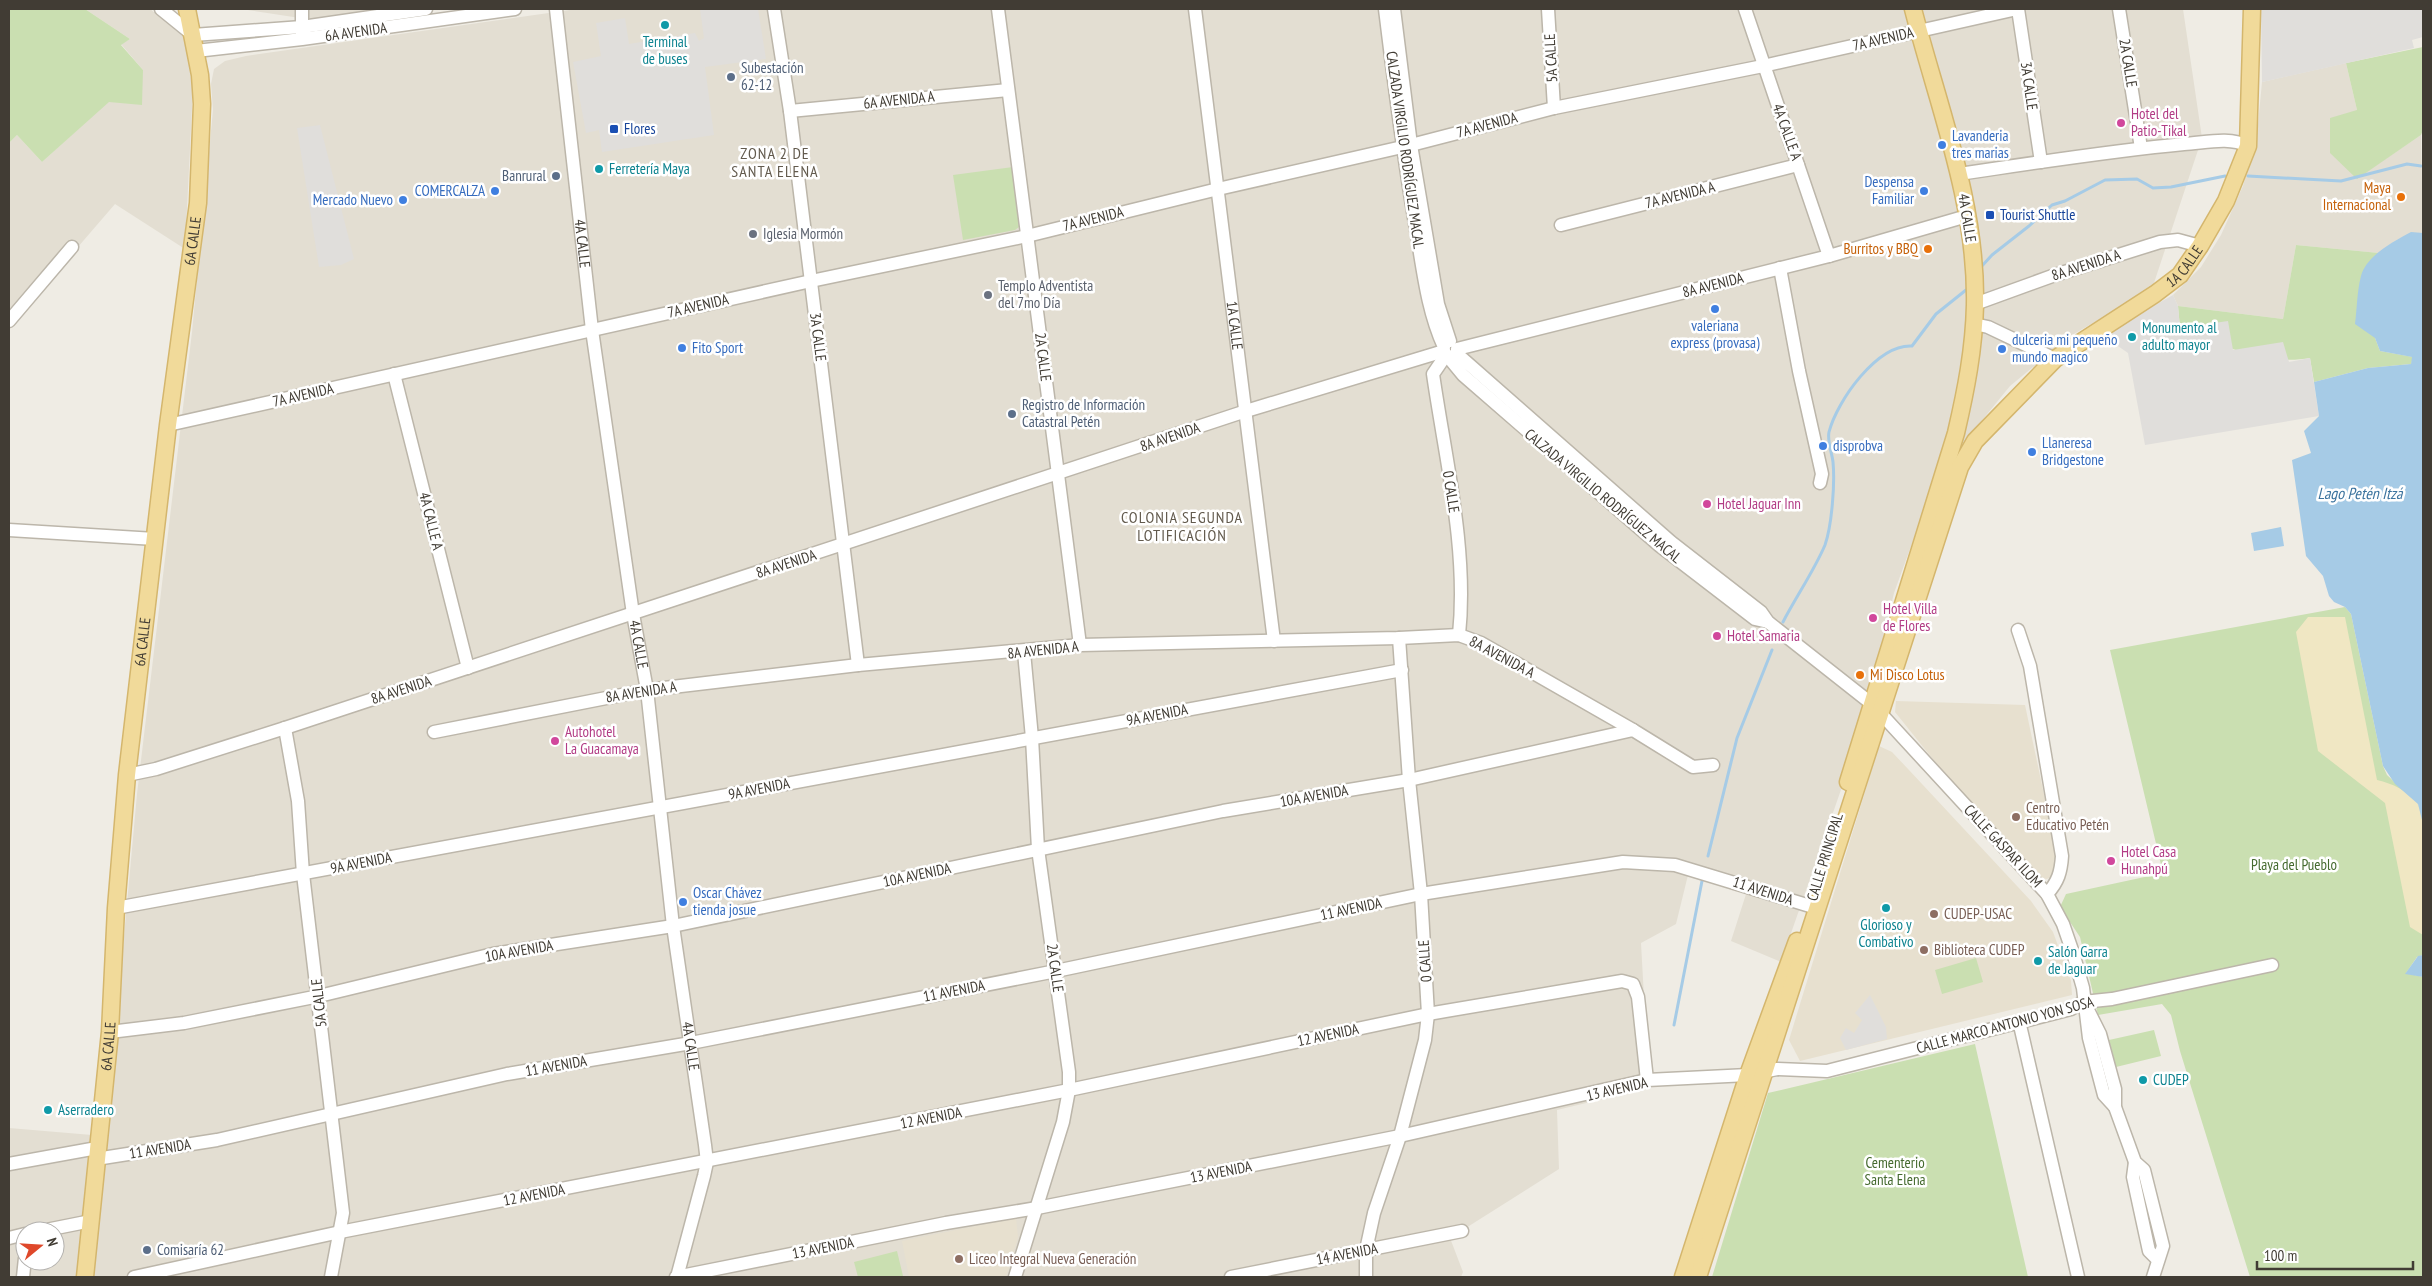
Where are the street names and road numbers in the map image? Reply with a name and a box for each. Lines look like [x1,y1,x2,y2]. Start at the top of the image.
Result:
street label: 6A AVENIDA [324,18,389,45]
street label: 7A AVENIDA [1851,22,1916,55]
street label: 5A CALLE [1540,33,1561,83]
street label: 2A CALLE [2115,37,2142,89]
street label: CALZADA VIRGILIO RODRÍGUEZ MACAL [1382,50,1429,251]
street label: 3A CALLE [2017,60,2042,112]
street label: 6A AVENIDA A [862,86,936,113]
street label: 4A CALLE A [1768,101,1807,164]
street label: 7A AVENIDA [1454,107,1520,142]
street label: 7A AVENIDA A [1643,176,1718,212]
street label: 4A CALLE [1954,192,1981,244]
street label: 7A AVENIDA [1061,202,1126,235]
street label: 6A CALLE [180,215,205,266]
street label: 4A CALLE [571,218,595,269]
street label: 1A CALLE [2162,241,2207,291]
street label: 8A AVENIDA A [2049,244,2124,285]
street label: 8A AVENIDA [1680,268,1746,301]
street label: 7A AVENIDA [666,289,731,322]
street label: 1A CALLE [1223,300,1248,351]
street label: 3A CALLE [806,311,831,362]
street label: 2A CALLE [1031,331,1056,382]
street label: 7A AVENIDA [271,378,336,411]
street label: 8A AVENIDA [1137,417,1203,456]
street label: CALZADA VIRGILIO RODRÍGUEZ MACAL [1521,424,1686,567]
street label: 0 CALLE [1439,469,1464,514]
street label: 4A CALLE A [415,490,448,553]
street label: 8A AVENIDA [753,545,819,582]
street label: 6A CALLE [130,616,154,667]
street label: 4A CALLE [625,619,653,670]
street label: 8A AVENIDA A [1466,631,1539,682]
street label: 8A AVENIDA A [1006,636,1080,663]
street label: 8A AVENIDA [368,671,434,708]
street label: 8A AVENIDA A [604,676,679,706]
street label: 9A AVENIDA [1125,699,1190,730]
street label: 9A AVENIDA [727,773,792,804]
street label: 10A AVENIDA [1278,780,1350,811]
street label: CALLE GASPAR ILOM [1960,800,2047,891]
street label: CALLE PRINCIPAL [1802,810,1847,903]
street label: 9A AVENIDA [329,847,394,878]
street label: 10A AVENIDA [881,858,953,891]
street label: 11 AVENIDA [1731,872,1797,909]
street label: 11 AVENIDA [1318,893,1384,924]
street label: 10A AVENIDA [483,935,555,966]
street label: 0 CALLE [1414,939,1435,983]
street label: 2A CALLE [1043,942,1068,994]
street label: 11 AVENIDA [921,975,987,1006]
street label: 5A CALLE [306,978,331,1028]
street label: CALLE MARCO ANTONIO YON SOSA [1914,991,2096,1057]
street label: 12 AVENIDA [1295,1019,1361,1050]
street label: 4A CALLE [678,1020,704,1072]
street label: 6A CALLE [96,1021,119,1072]
street label: 11 AVENIDA [524,1051,589,1080]
street label: 13 AVENIDA [1584,1072,1650,1105]
street label: 12 AVENIDA [898,1102,964,1133]
street label: 11 AVENIDA [128,1134,193,1163]
street label: 13 AVENIDA [1188,1156,1254,1187]
street label: 12 AVENIDA [501,1179,567,1210]
street label: 13 AVENIDA [790,1232,856,1263]
street label: 14 AVENIDA [1314,1238,1380,1269]

